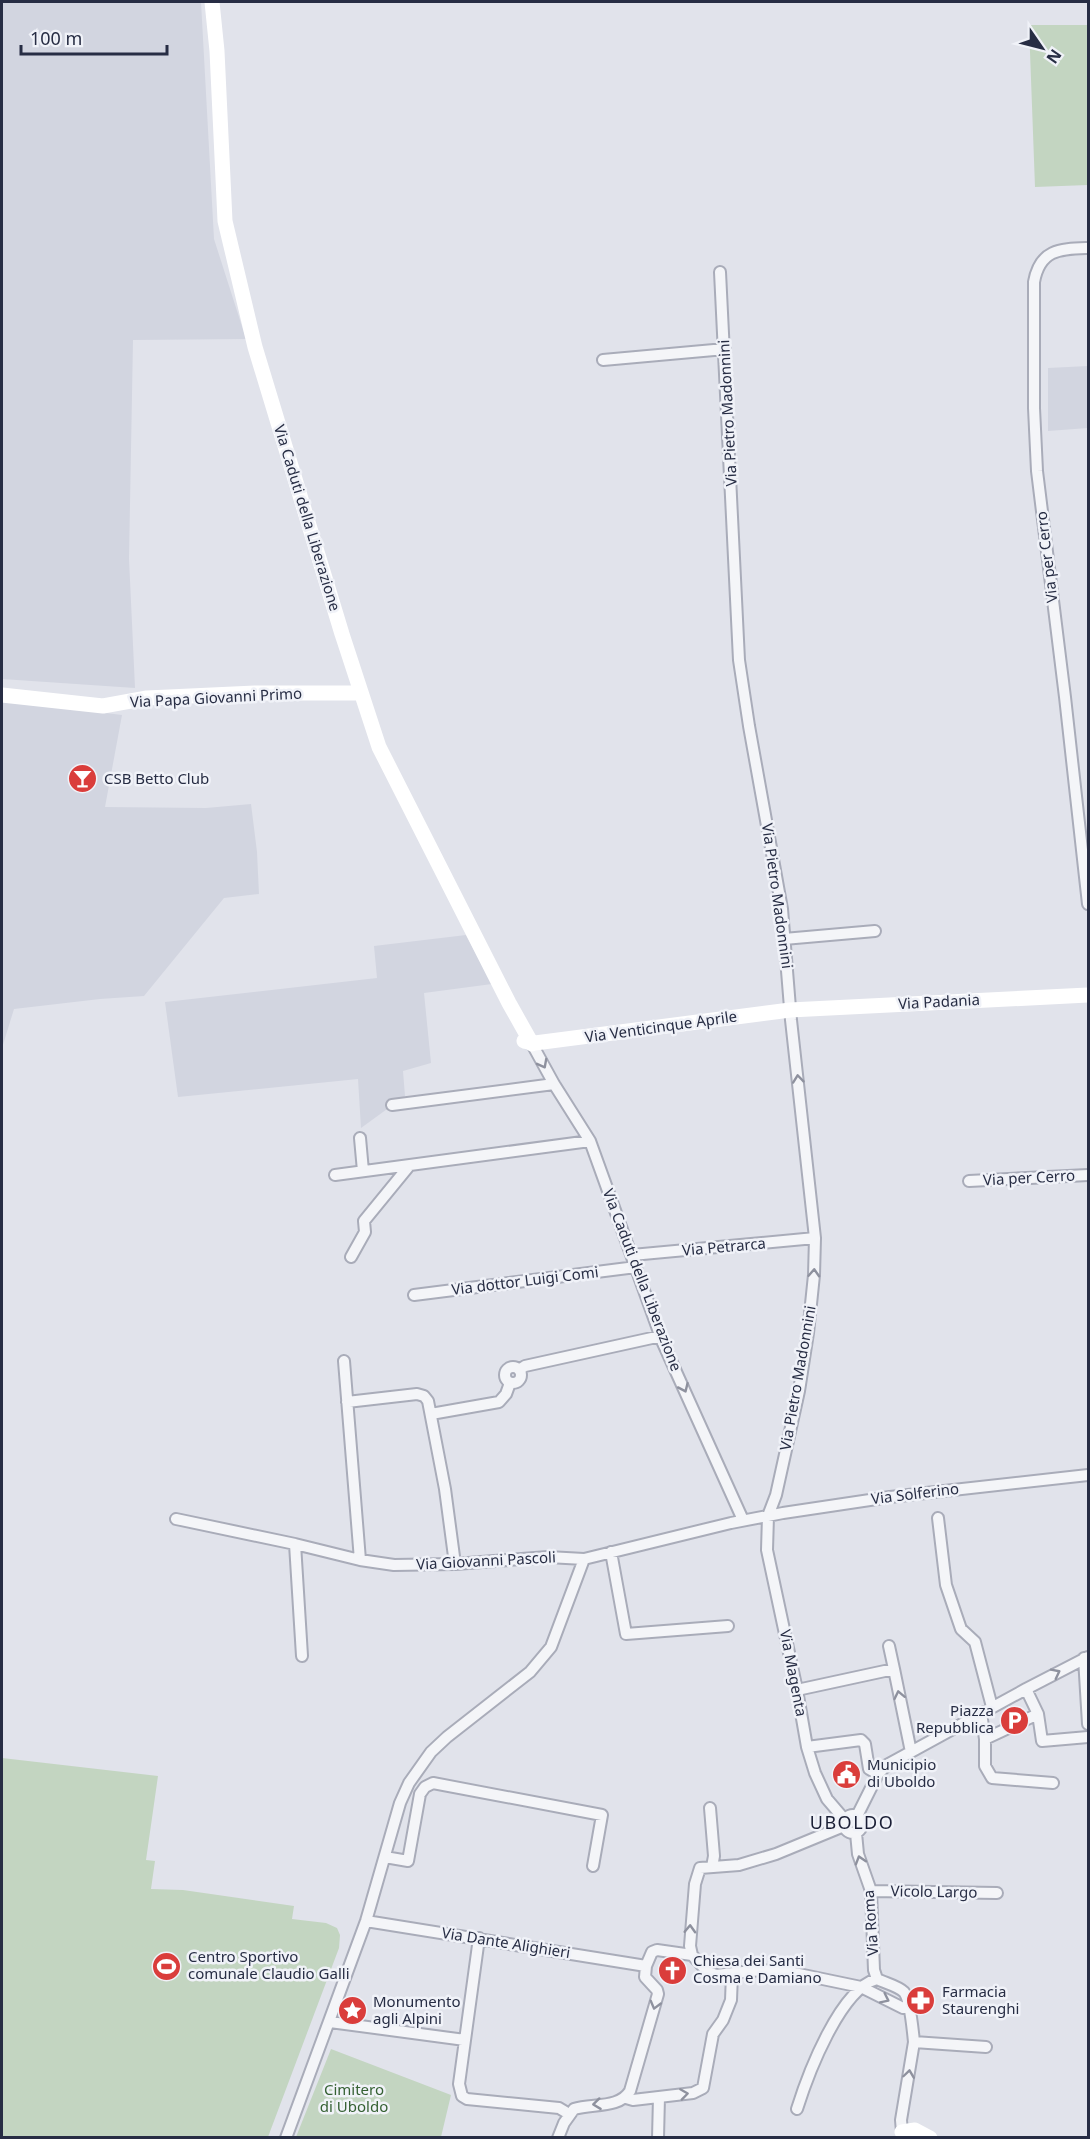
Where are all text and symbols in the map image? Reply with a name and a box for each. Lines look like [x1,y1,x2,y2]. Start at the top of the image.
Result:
scale bar [21,18,166,56]
north arrow [1012,18,1072,78]
text: 100 m [30,26,82,50]
text: N [1042,45,1067,68]
street label: Via Pietro Madonnini [713,339,741,487]
street label: Via Caduti della Liberazione [270,422,346,613]
street label: Via per Cerro [1030,510,1062,604]
street label: Via Papa Giovanni Primo [129,683,303,711]
bar icon: CSB Betto Club [67,763,99,795]
place label: CSB Betto Club [104,768,209,788]
street label: Via Pietro Madonnini [758,822,798,970]
street label: Via Padania [898,989,980,1013]
street label: Via Venticinque Aprile [584,1005,738,1047]
one-way arrow [536,1058,547,1068]
one-way arrow [792,1075,804,1084]
street label: Via per Cerro [982,1165,1075,1189]
street label: Via Caduti della Liberazione [599,1186,687,1374]
street label: Via Petrarca [681,1232,767,1260]
street label: Via dottor Luigi Comi [450,1261,600,1299]
one-way arrow [807,1269,820,1278]
street label: Via Pietro Madonnini [774,1304,820,1452]
one-way arrow [676,1382,688,1393]
street label: Via Solferino [870,1478,960,1508]
street label: Via Giovanni Pascoli [416,1546,556,1574]
street label: Via Magenta [776,1628,812,1718]
one-way arrow [1050,1668,1061,1680]
one-way arrow [894,1690,907,1700]
place label: Piazza Repubblica [916,1700,994,1737]
parking icon: Piazza Repubblica [999,1704,1031,1736]
place label: Municipio di Uboldo [867,1754,936,1791]
public building icon: Municipio di Uboldo [830,1758,862,1790]
district label: UBOLDO [810,1810,894,1834]
one-way arrow [855,1855,867,1866]
street label: Vicolo Largo [891,1880,977,1902]
street label: Via Roma [858,1889,882,1957]
street label: Via Dante Alighieri [440,1922,572,1962]
one-way arrow [684,1924,697,1933]
place label: Centro Sportivo comunale Claudio Galli [188,1946,350,1983]
sports icon: Centro Sportivo comunale Claudio Galli [151,1950,183,1982]
place label: Chiesa dei Santi Cosma e Damiano [693,1950,821,1987]
church icon: Chiesa dei Santi Cosma e Damiano [656,1954,688,1986]
place label: Farmacia Staurenghi [942,1981,1019,2018]
pharmacy icon: Farmacia Staurenghi [905,1985,937,2017]
place label: Monumento agli Alpini [373,1991,460,2028]
one-way arrow [878,1992,889,2004]
place icon: Monumento agli Alpini [336,1995,368,2027]
one-way arrow [650,1999,662,2010]
one-way arrow [903,2069,915,2078]
park label: Cimitero di Uboldo [320,2079,388,2116]
one-way arrow [679,2088,689,2100]
one-way arrow [592,2098,602,2110]

